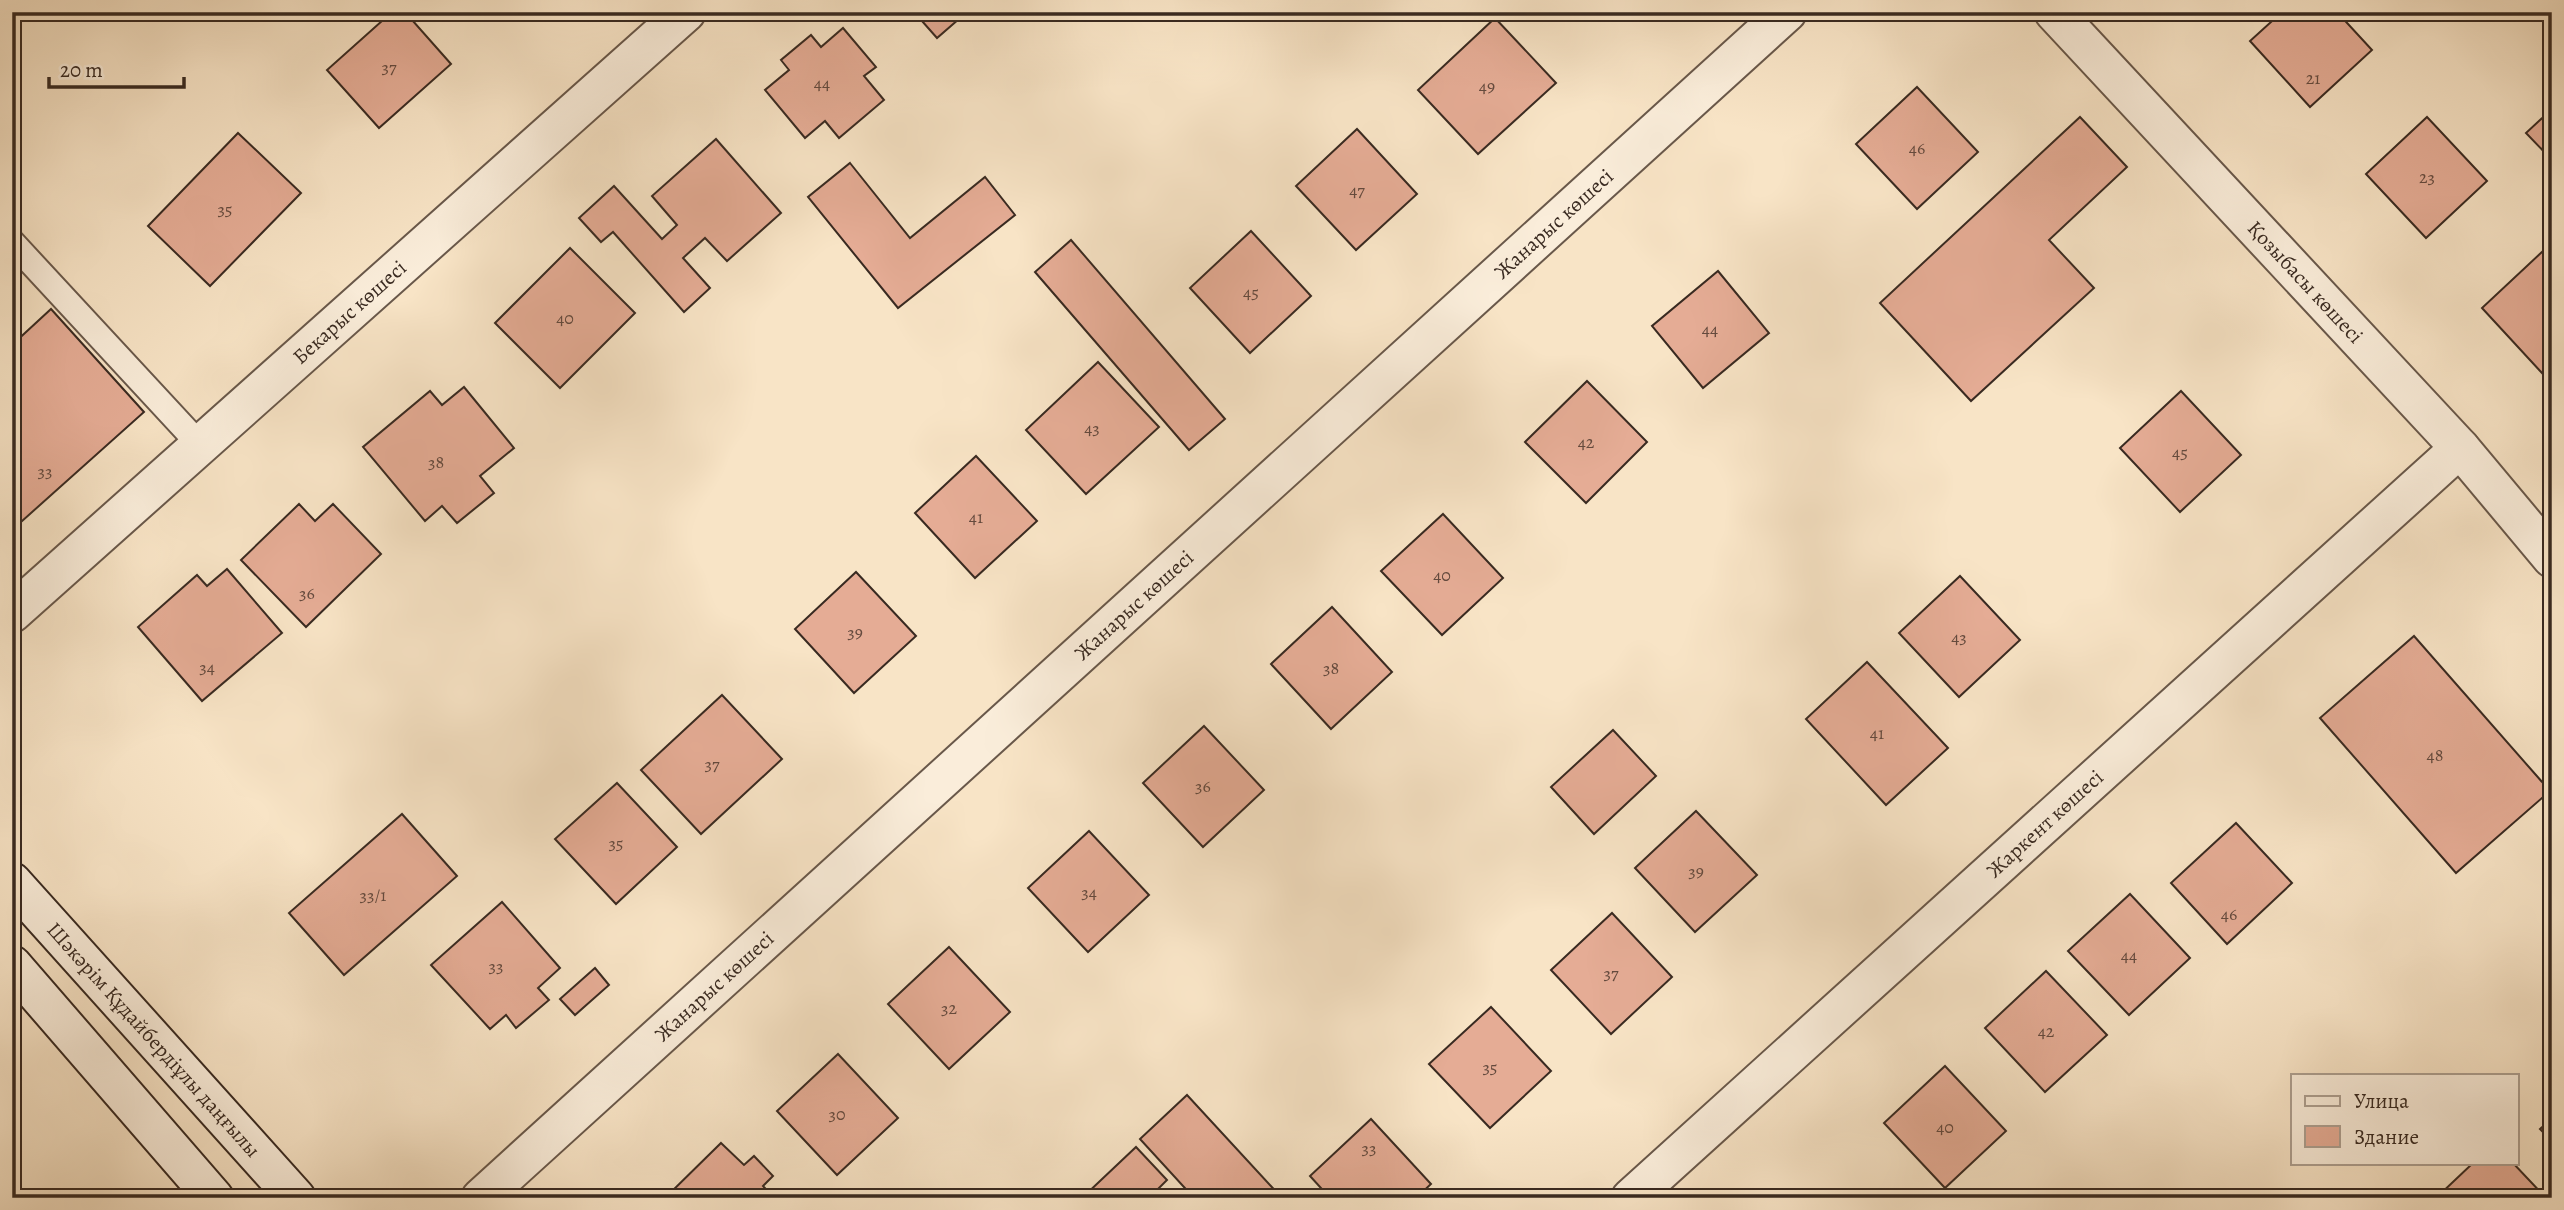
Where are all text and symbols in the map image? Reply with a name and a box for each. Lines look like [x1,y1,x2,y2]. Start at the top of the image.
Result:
scale bar [49,46,184,90]
house number: 37 [381,55,397,79]
text: 20 m [60,56,103,84]
house number: 21 [2306,66,2320,90]
house number: 44 [814,71,830,95]
house number: 49 [1479,74,1495,98]
house number: 46 [1909,136,1925,160]
street label: Жанарыс көшесі [1488,162,1619,285]
house number: 23 [2419,165,2435,189]
house number: 47 [1349,178,1365,202]
house number: 35 [217,197,233,221]
street label: Қозыбасы көшесі [2241,215,2369,349]
street label: Бекарыс көшесі [286,254,412,370]
house number: 45 [1243,280,1259,304]
house number: 40 [556,306,574,330]
house number: 44 [1702,317,1718,341]
house number: 43 [1084,416,1100,440]
house number: 42 [1578,430,1595,454]
house number: 45 [2172,440,2188,464]
house number: 38 [428,450,444,474]
house number: 33 [38,459,52,483]
house number: 41 [969,505,983,529]
street label: Жанарыс көшесі [1068,544,1200,666]
house number: 40 [1433,563,1451,587]
house number: 36 [299,581,315,605]
house number: 39 [847,620,863,644]
house number: 43 [1951,625,1967,649]
house number: 34 [199,655,215,679]
house number: 38 [1323,656,1339,680]
house number: 41 [1870,721,1884,745]
house number: 48 [2427,743,2443,767]
house number: 37 [704,752,720,776]
street label: Жаркент көшесі [1980,763,2109,884]
house number: 36 [1195,774,1211,798]
house number: 35 [608,831,624,855]
house number: 39 [1688,859,1704,883]
house number: 34 [1081,880,1097,904]
house number: 33/1 [359,883,387,907]
house number: 46 [2221,902,2237,926]
street label: Шәкәрім Құдайбердіұлы даңғылы [41,916,267,1163]
street label: Жанарыс көшесі [649,925,780,1048]
house number: 44 [2121,943,2137,967]
house number: 33 [489,954,503,978]
house number: 37 [1603,961,1619,985]
house number: 32 [941,996,957,1020]
house number: 42 [2038,1019,2055,1043]
house number: 35 [1482,1055,1498,1079]
legend [2291,1074,2518,1164]
text: Улица [2354,1087,2409,1115]
house number: 30 [828,1102,846,1126]
house number: 40 [1936,1115,1954,1139]
text: Здание [2354,1123,2419,1151]
house number: 33 [1362,1136,1376,1160]

